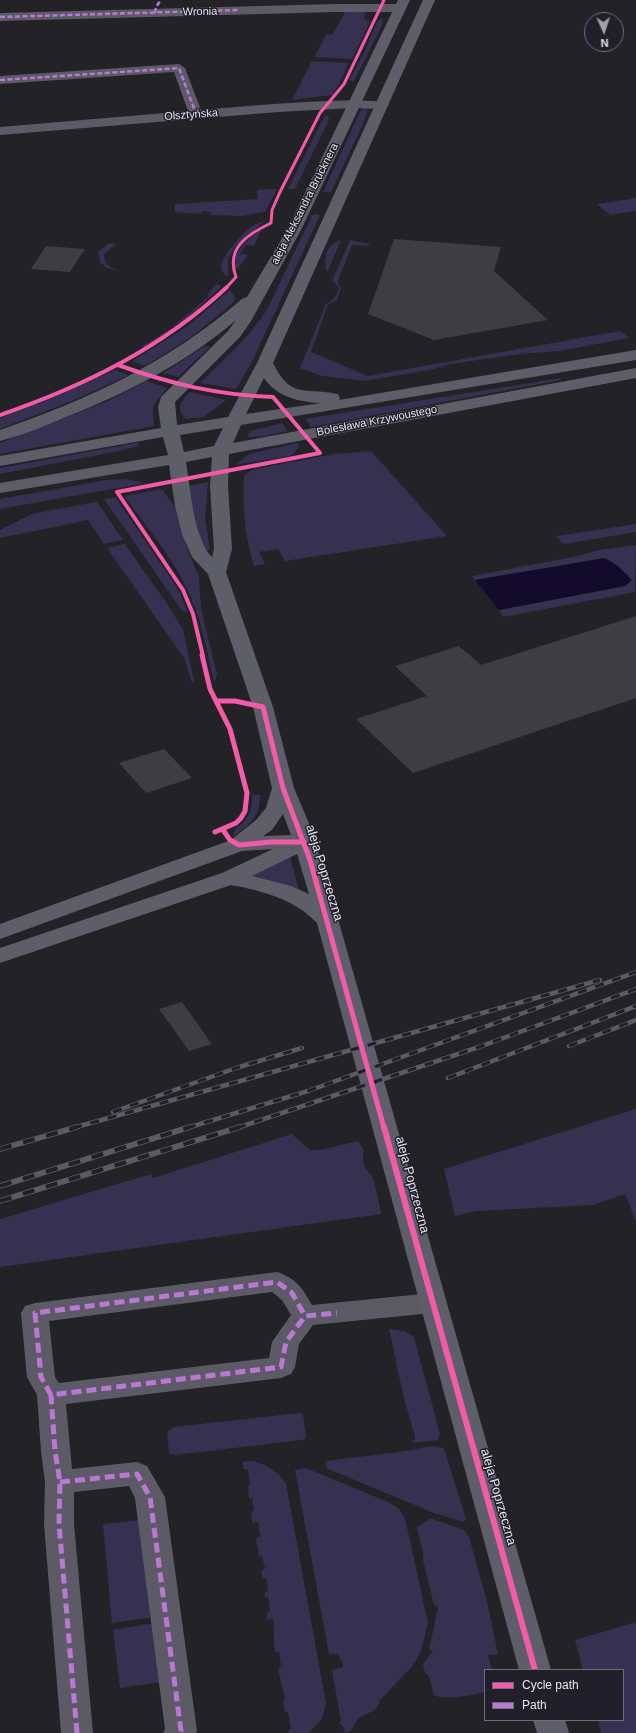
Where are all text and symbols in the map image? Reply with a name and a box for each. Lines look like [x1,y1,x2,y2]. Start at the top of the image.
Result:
street label: Wronia [183,5,217,19]
north arrow [584,12,624,52]
text: N [600,37,609,49]
street label: Olsztyńska [164,107,218,123]
street label: aleja Aleksandra Brücknera [269,141,341,267]
street label: Bolesława Krzywoustego [316,403,438,439]
street label: aleja Poprzeczna [302,823,346,923]
street label: aleja Poprzeczna [392,1135,432,1235]
street label: aleja Poprzeczna [477,1447,519,1547]
legend [484,1669,624,1721]
text: Cycle path [522,1678,579,1692]
text: Path [522,1698,547,1712]

